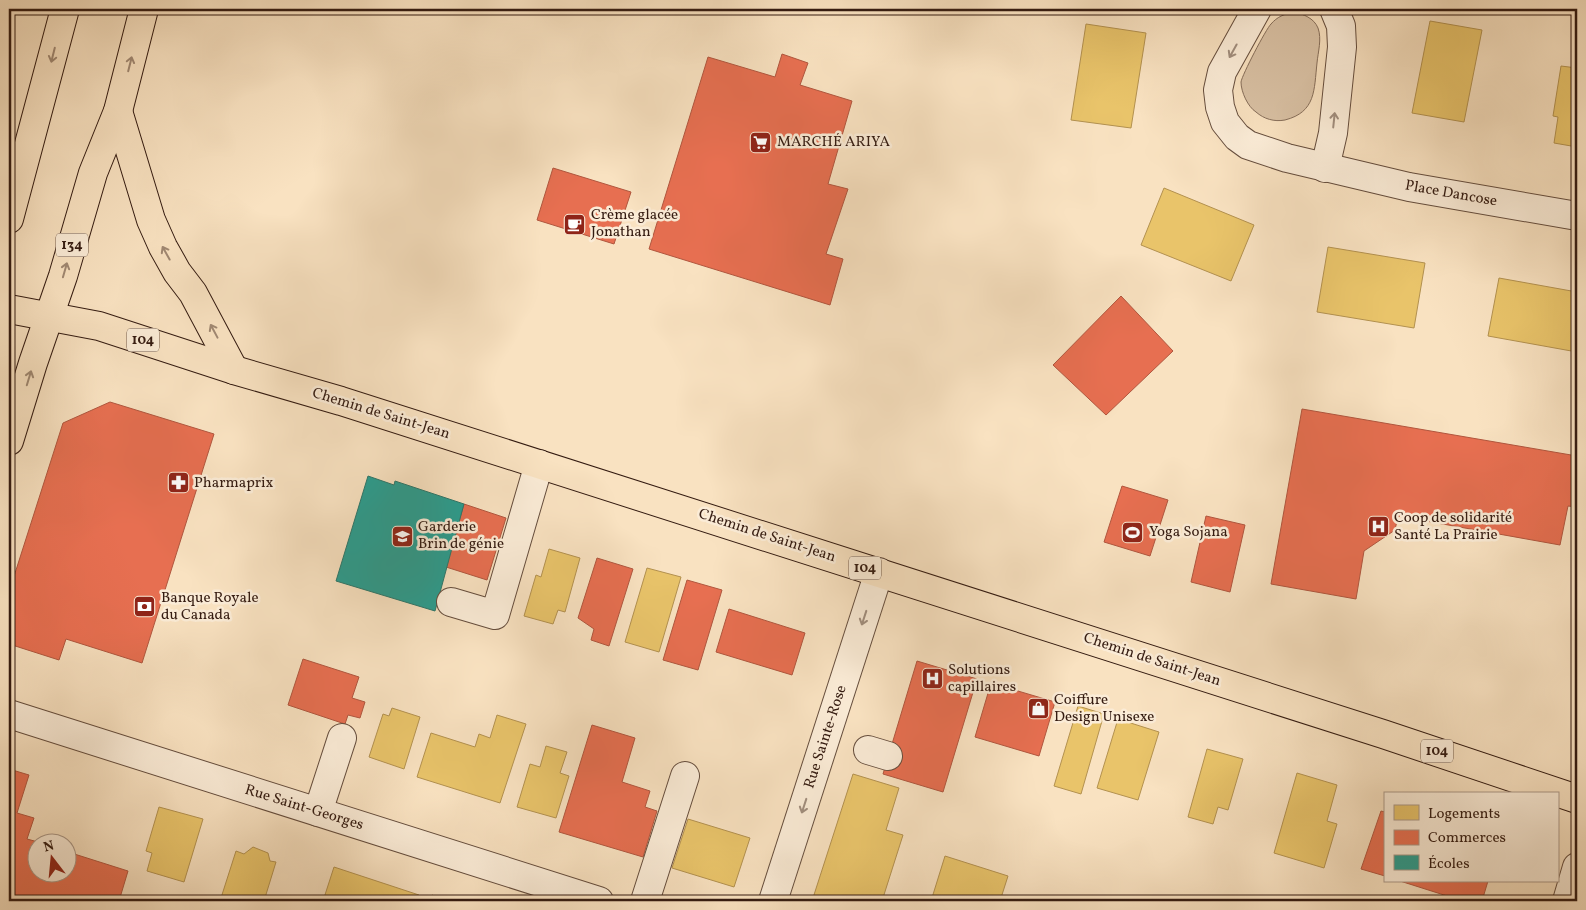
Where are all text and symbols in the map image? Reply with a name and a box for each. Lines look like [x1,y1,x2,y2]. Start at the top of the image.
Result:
one-way arrow [1228,44,1238,59]
one-way arrow [48,47,57,63]
one-way arrow [126,56,135,72]
one-way arrow [1329,112,1339,128]
supermarket icon: MARCHÉ ARIYA [749,130,773,154]
place label: MARCHÉ ARIYA [777,132,890,153]
street label: Place Dancose [1403,176,1499,212]
place label: Crème glacée Jonathan [591,205,678,243]
cafe icon: Crème glacée Jonathan [563,212,587,236]
road number: 134 [56,234,88,256]
one-way arrow [161,245,171,260]
one-way arrow [61,262,71,278]
one-way arrow [209,324,218,339]
road number: 104 [127,328,159,352]
one-way arrow [24,370,34,386]
street label: Chemin de Saint-Jean [310,383,453,445]
pharmacy icon: Pharmaprix [166,471,190,495]
place label: Pharmaprix [194,473,274,494]
street label: Chemin de Saint-Jean [696,504,838,568]
place label: Coop de solidarité Santé La Prairie [1394,508,1512,546]
hospital icon: Coop de solidarité Santé La Prairie [1366,515,1390,539]
place label: Garderie Brin de génie [418,517,504,555]
sports icon: Yoga Sojana [1121,520,1145,544]
place label: Yoga Sojana [1149,522,1228,543]
school or university icon: Garderie Brin de génie [390,524,414,548]
road number: 104 [849,556,881,580]
place label: Banque Royale du Canada [161,588,259,626]
bank icon: Banque Royale du Canada [133,595,157,619]
one-way arrow [859,610,868,626]
street label: Chemin de Saint-Jean [1081,628,1223,692]
place label: Solutions capillaires [948,660,1016,698]
hospital icon: Solutions capillaires [920,667,944,691]
street label: Rue Sainte-Rose [799,683,853,791]
place label: Coiffure Design Unisexe [1054,690,1154,728]
shop icon: Coiffure Design Unisexe [1026,697,1050,721]
road number: 104 [1421,739,1453,762]
street label: Rue Saint-Georges [242,780,366,836]
legend [1384,792,1558,882]
one-way arrow [798,798,808,814]
text: Logements [1428,804,1500,825]
text: Commerces [1428,828,1506,849]
north arrow [28,832,78,882]
text: N [41,836,56,857]
text: Écoles [1428,854,1470,875]

